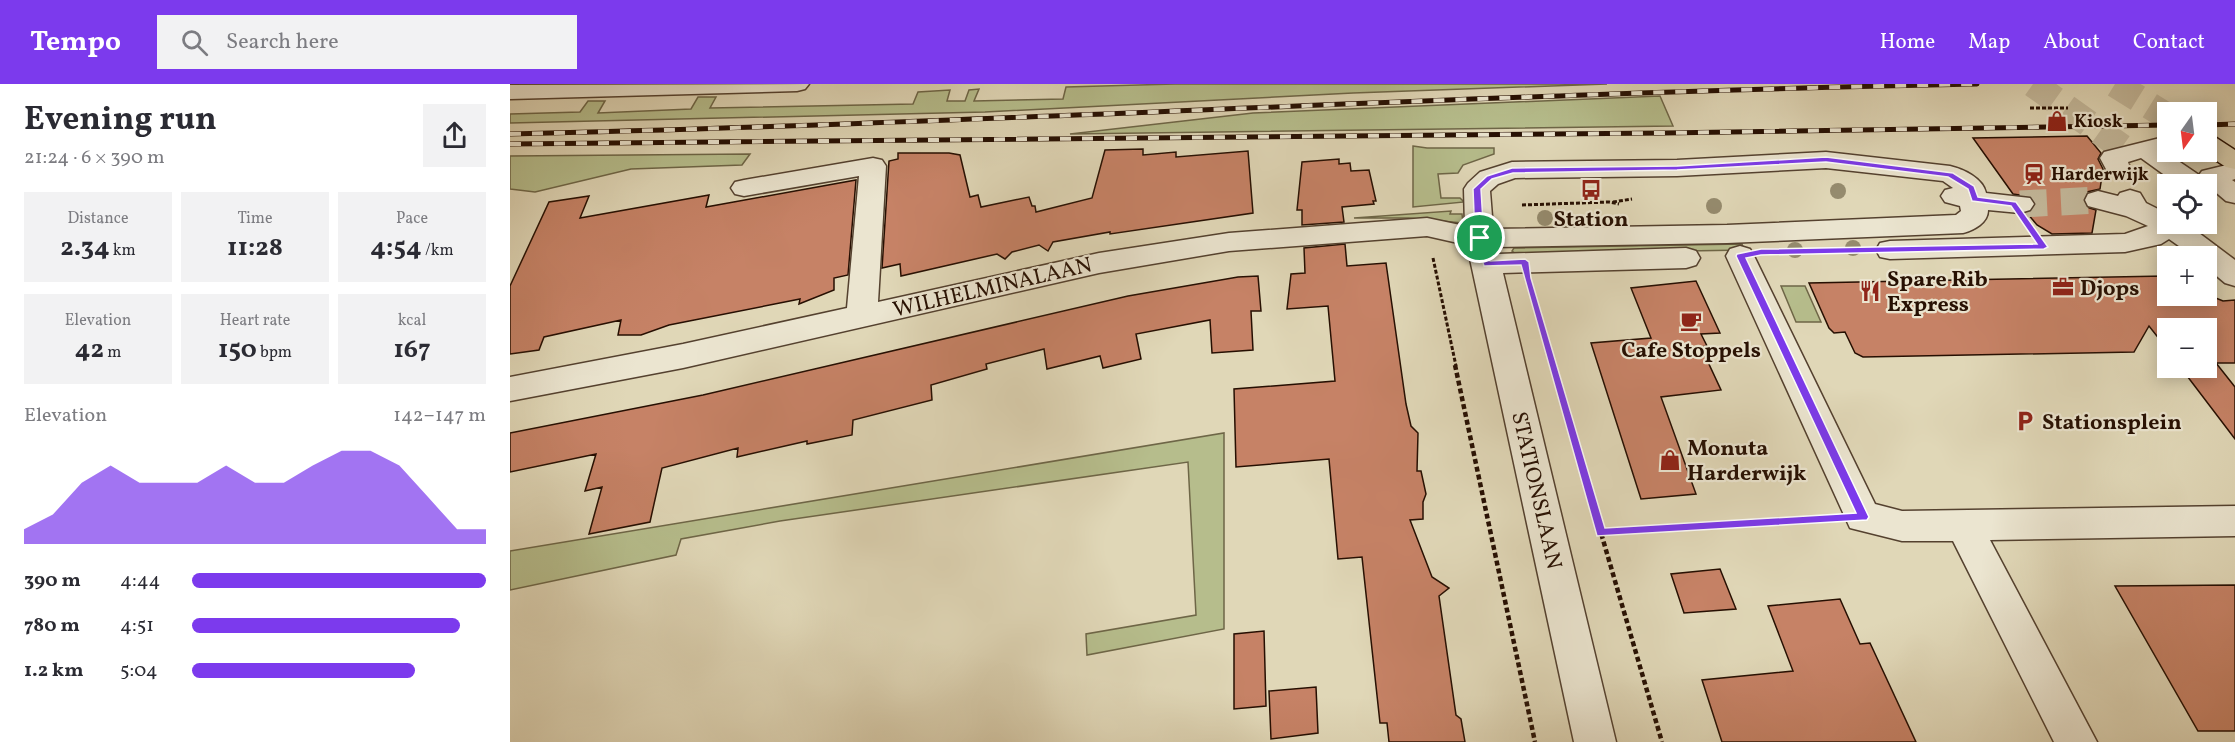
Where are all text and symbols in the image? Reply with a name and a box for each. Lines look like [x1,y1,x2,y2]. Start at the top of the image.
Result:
search box [157,15,577,69]
text: Tempo [30,23,121,62]
icon: search [178,26,211,59]
text: Search here [226,27,339,58]
text: Home [1880,28,1935,57]
text: Map [1968,28,2010,57]
text: About [2043,28,2100,57]
text: Contact [2133,28,2205,57]
text: Evening run [24,98,217,144]
north arrow [2157,102,2217,162]
map controls [2157,102,2217,378]
button: share [423,104,486,167]
shop icon: Kiosk [2045,109,2069,133]
place label: Kiosk [2074,110,2123,135]
text: 21:24 · 6 × 390 m [24,144,165,172]
station icon: Harderwijk [2022,162,2046,186]
place label: Harderwijk [2051,163,2149,188]
button: locate [2157,174,2217,234]
bus stop icon: Station [1579,178,1603,202]
place label: Station [1554,205,1628,236]
text: Distance [67,208,129,230]
text: Time [237,208,273,230]
text: Pace [396,208,428,230]
pin [1454,212,1505,263]
icon: arrive [1463,221,1496,254]
text: 2.34 [60,230,110,266]
text: 11:28 [227,230,283,266]
text: 4:54 [370,230,422,266]
text: km [110,240,136,262]
text: /km [422,240,454,262]
button: + [2157,246,2217,306]
street label: WILHELMINALAAN [890,250,1095,326]
place label: Spare Rib Express [1887,265,1988,321]
place label: Djops [2080,274,2139,305]
office icon: Djops [2051,275,2075,299]
restaurant icon: Spare Rib Express [1858,279,1882,303]
cafe icon: Cafe Stoppels [1679,309,1703,333]
text: Elevation [65,310,131,332]
text: Heart rate [220,310,290,332]
text: kcal [398,310,426,332]
button: − [2157,318,2217,378]
text: 42 [75,332,104,368]
text: 150 [218,332,257,368]
text: 167 [393,332,431,368]
place label: Cafe Stoppels [1621,336,1761,367]
text: m [104,342,121,364]
text: bpm [257,342,292,364]
text: Elevation [24,402,107,430]
text: 142–147 m [393,402,486,430]
place label: Stationsplein [2042,408,2182,439]
street label: STATIONSLAAN [1502,409,1569,572]
parking icon: Stationsplein [2013,409,2037,433]
place label: Monuta Harderwijk [1687,434,1806,490]
shop icon: Monuta Harderwijk [1658,448,1682,472]
text: 390 m [24,567,81,595]
text: 4:44 [120,567,161,595]
text: 780 m [24,612,80,640]
text: 4:51 [120,612,154,640]
text: 1.2 km [24,657,84,685]
text: 5:04 [120,657,158,685]

